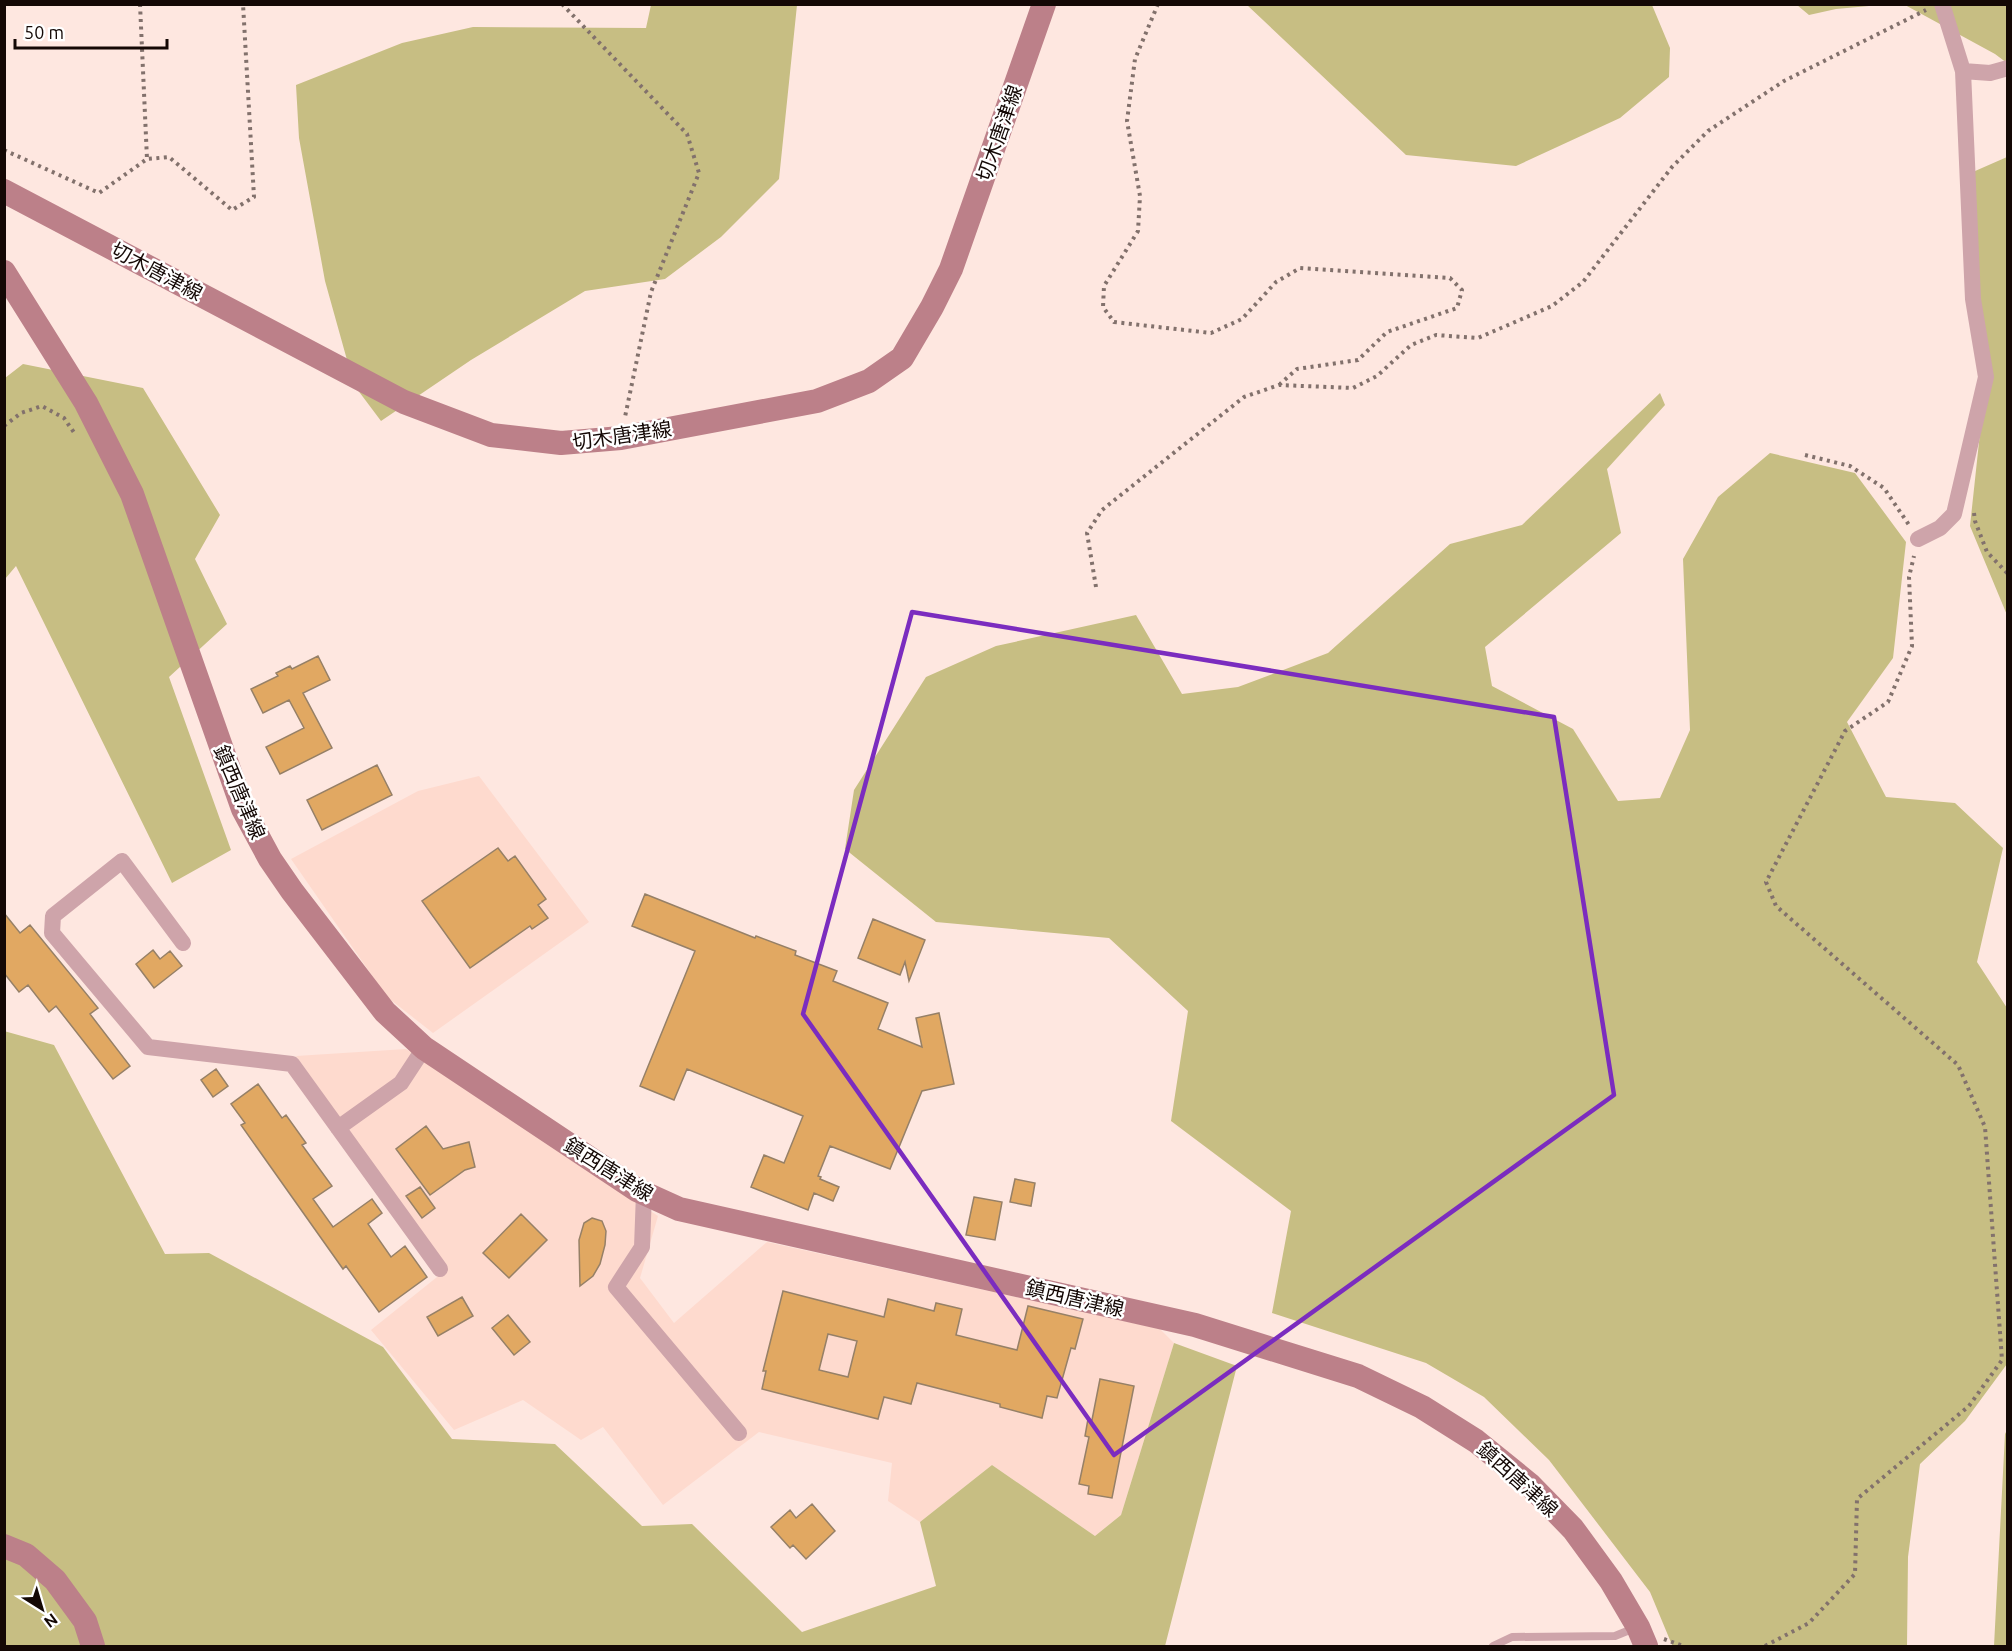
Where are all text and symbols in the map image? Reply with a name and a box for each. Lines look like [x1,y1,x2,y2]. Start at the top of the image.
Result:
scale bar [15,12,166,50]
text: 50 m [24,22,64,42]
street label: 切木唐津線 [972,82,1026,184]
street label: 切木唐津線 [107,237,207,305]
street label: 切木唐津線 [571,417,673,453]
street label: 鎮西唐津線 [210,741,270,843]
street label: 鎮西唐津線 [561,1133,657,1205]
street label: 鎮西唐津線 [1024,1276,1126,1320]
street label: 鎮西唐津線 [1473,1437,1563,1521]
north arrow [12,1579,72,1639]
text: N [41,1610,61,1632]

